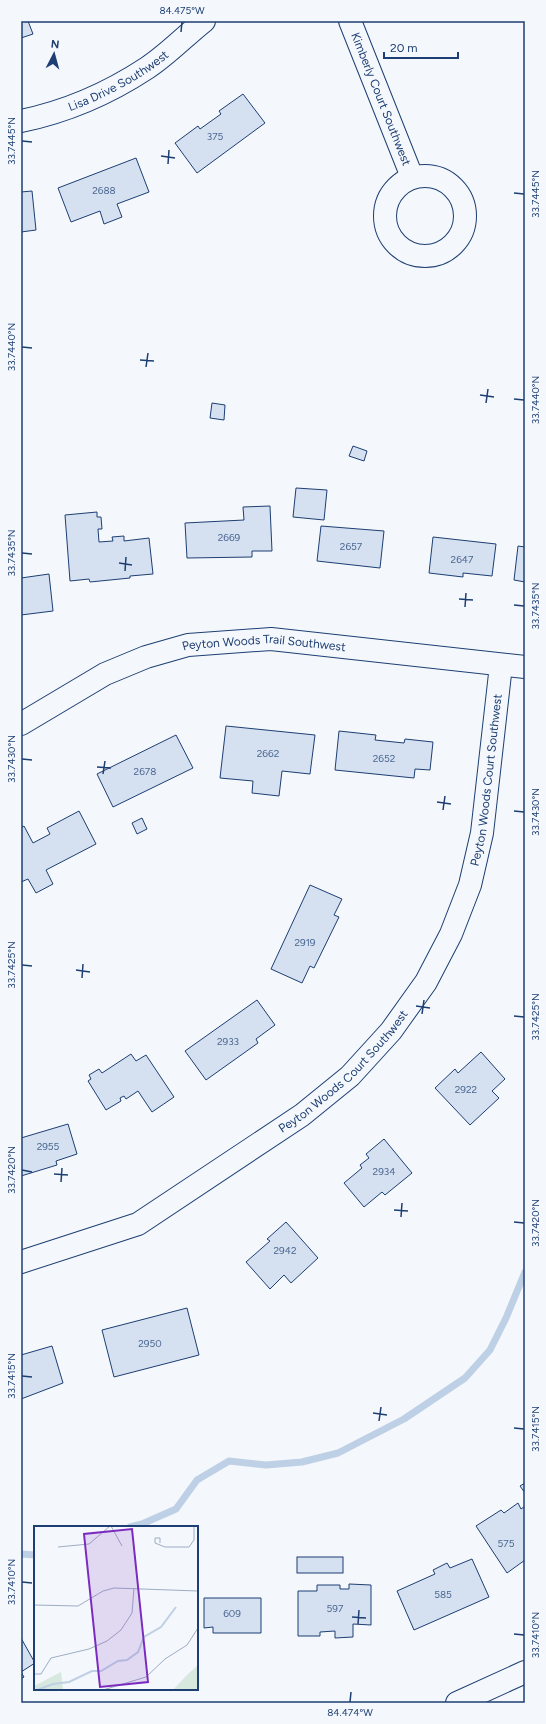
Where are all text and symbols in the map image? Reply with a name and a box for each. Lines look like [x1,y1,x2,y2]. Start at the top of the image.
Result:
text: 84.475°W [159,4,205,17]
street label: Kimberly Court Southwest [348,30,414,168]
north arrow [34,34,74,74]
scale bar [384,34,458,60]
text: N [50,38,60,51]
text: 20 m [390,41,418,55]
street label: Lisa Drive Southwest [66,47,172,114]
text: 33.7445°N [5,117,18,165]
house number: 375 [207,130,224,143]
text: 33.7445°N [529,170,542,218]
house number: 2688 [92,184,116,197]
text: 33.7440°N [5,323,18,371]
text: 33.7440°N [529,376,542,424]
text: 33.7435°N [5,529,18,577]
house number: 2669 [218,531,241,544]
house number: 2657 [340,540,363,553]
house number: 2647 [451,553,474,566]
text: 33.7435°N [529,582,542,630]
street label: Peyton Woods Trail Southwest [180,632,347,654]
street label: Peyton Woods Court Southwest [468,693,505,867]
text: 33.7430°N [5,735,18,783]
house number: 2662 [257,747,279,760]
house number: 2652 [373,752,395,765]
house number: 2678 [134,765,156,778]
text: 33.7430°N [529,788,542,836]
house number: 2919 [294,936,316,949]
text: 33.7425°N [5,941,18,989]
text: 33.7425°N [529,993,542,1041]
street label: Peyton Woods Court Southwest [276,1007,411,1136]
house number: 2933 [217,1035,239,1048]
house number: 2922 [455,1083,477,1096]
house number: 2955 [37,1140,60,1153]
text: 33.7420°N [5,1146,18,1194]
house number: 2934 [373,1165,395,1178]
text: 33.7420°N [529,1199,542,1247]
house number: 2942 [273,1244,297,1257]
house number: 2950 [138,1337,162,1350]
text: 33.7415°N [5,1353,18,1399]
text: 33.7415°N [529,1406,542,1452]
inset map [34,1526,198,1690]
house number: 575 [498,1537,515,1550]
text: 33.7410°N [5,1559,18,1605]
house number: 585 [434,1588,452,1601]
house number: 597 [327,1602,344,1615]
house number: 609 [223,1607,241,1620]
text: 33.7410°N [529,1612,542,1658]
text: 84.474°W [327,1706,373,1719]

